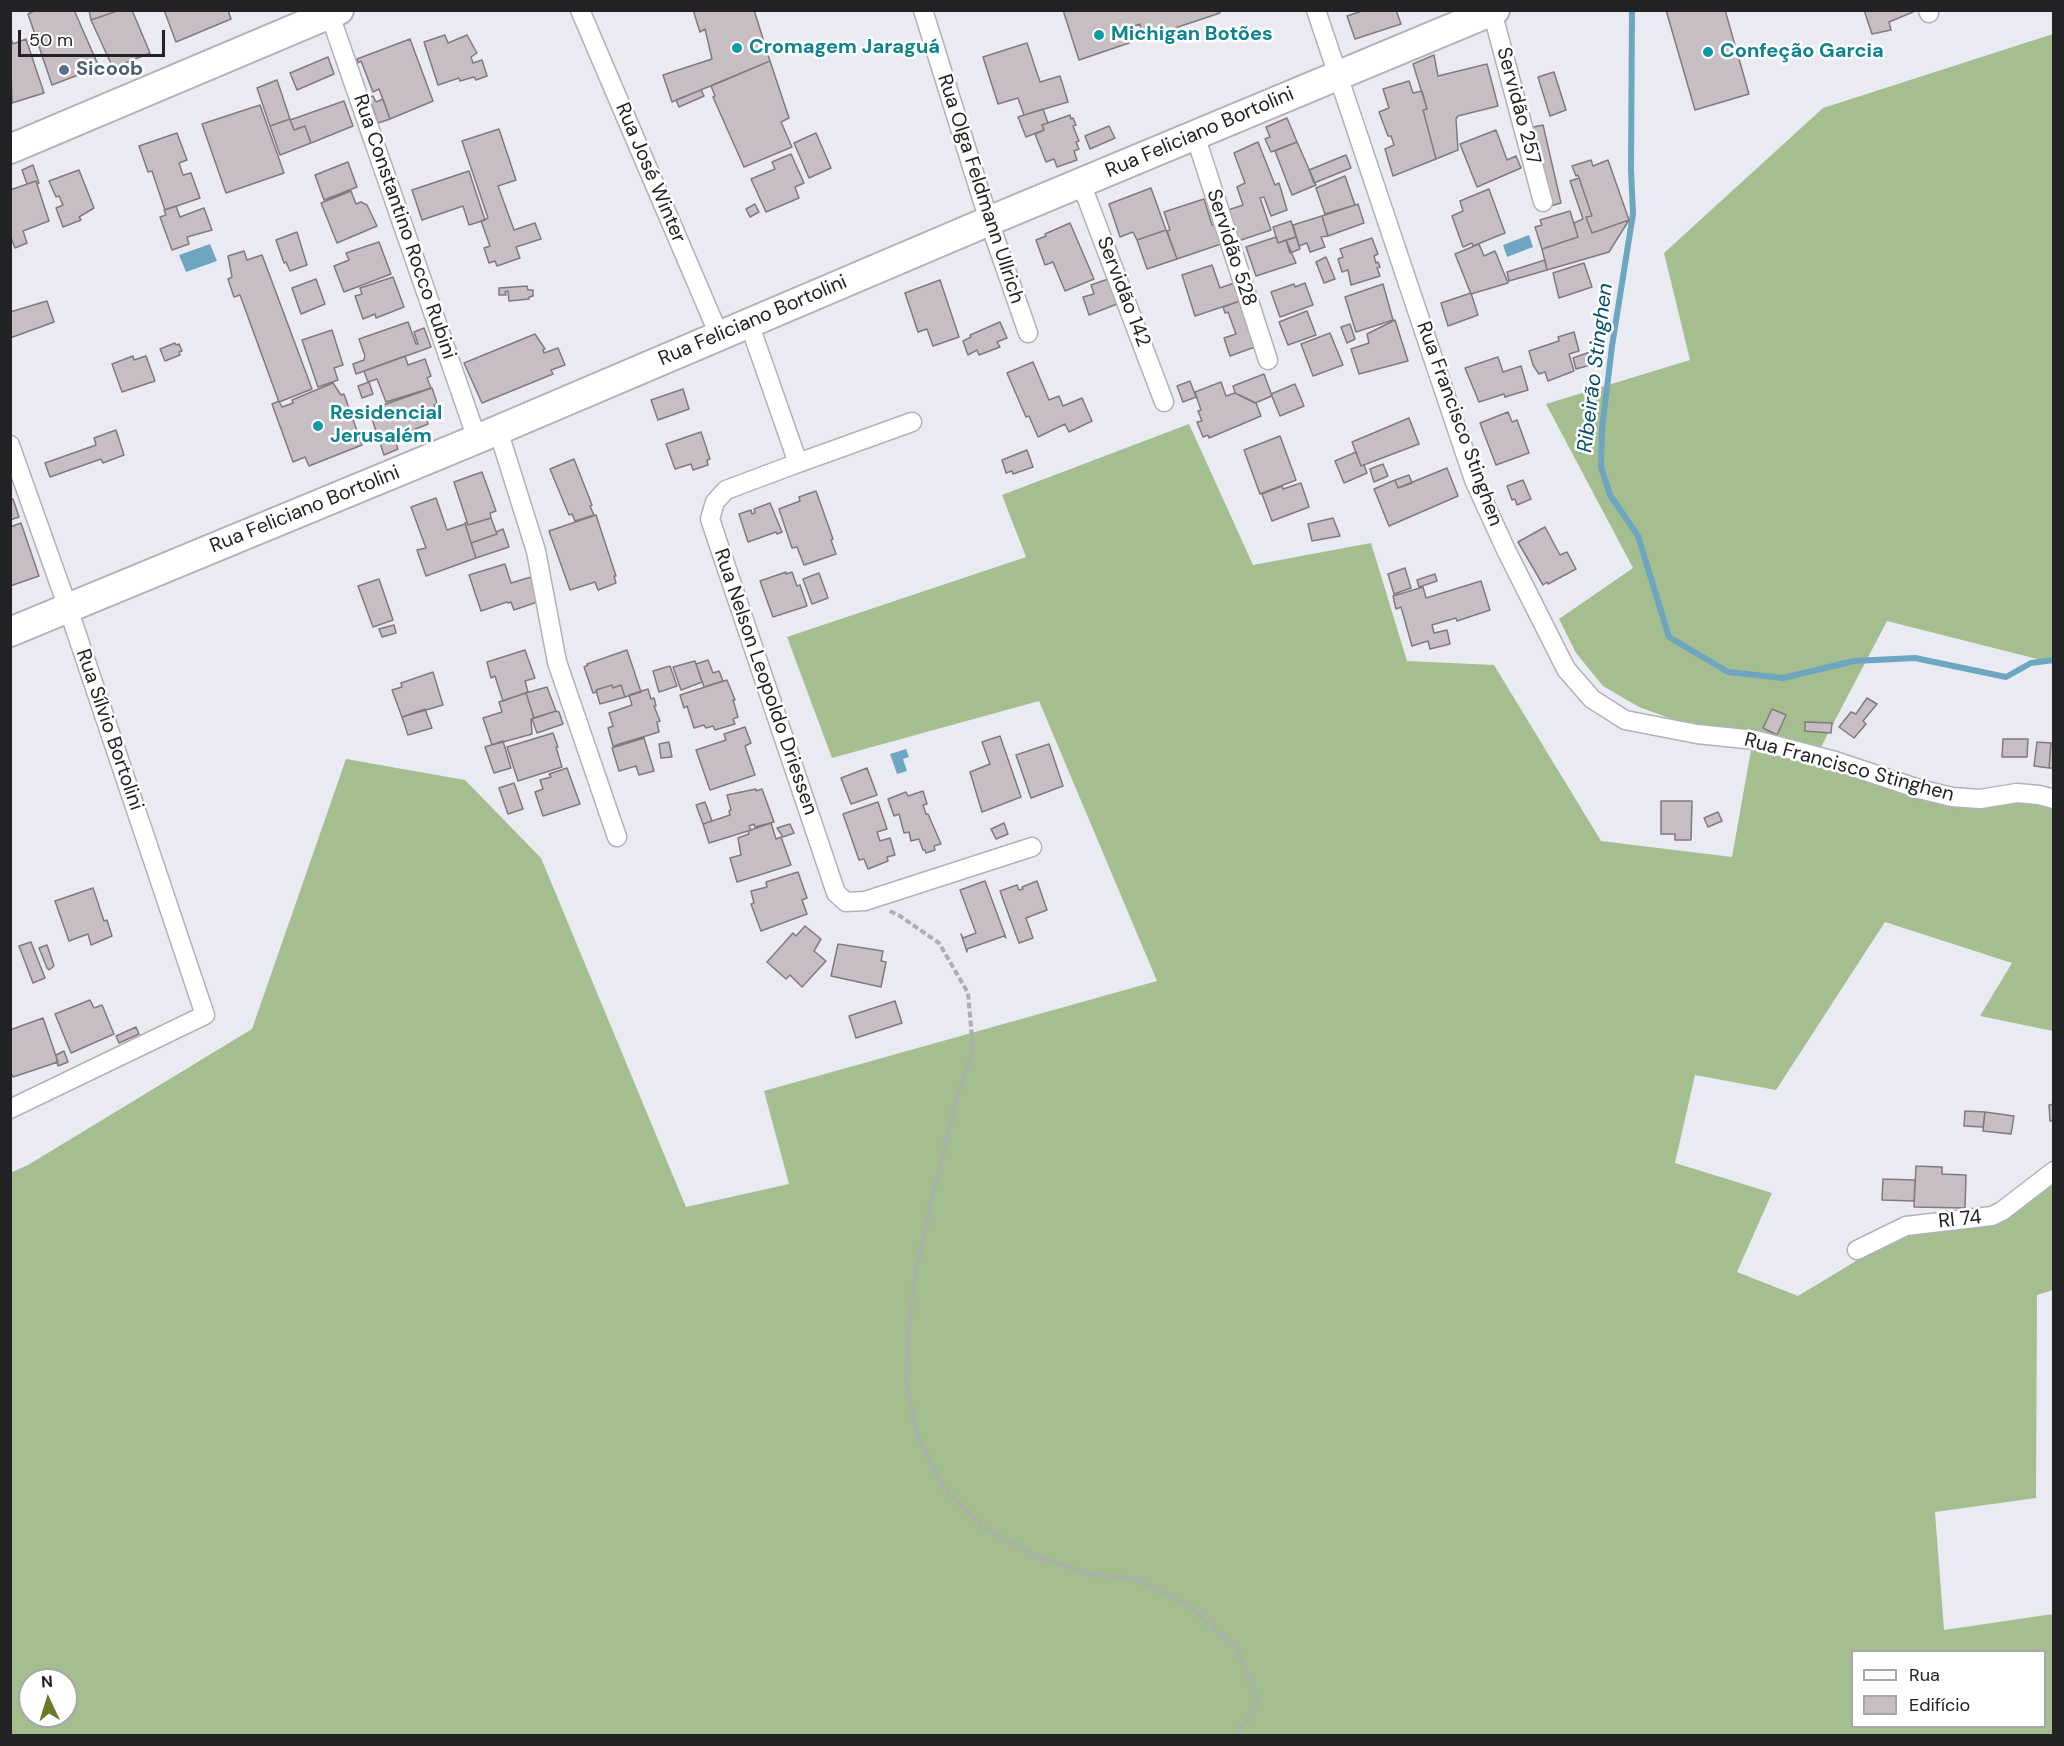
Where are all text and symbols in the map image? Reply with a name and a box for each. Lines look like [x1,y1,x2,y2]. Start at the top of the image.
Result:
scale bar [21,18,168,56]
place label: Michigan Botões [1111,23,1273,47]
text: 50 m [29,28,73,52]
marker: Michigan Botões [1092,28,1106,42]
place label: Cromagem Jaraguá [749,36,940,60]
place label: Confeção Garcia [1720,40,1884,64]
marker: Cromagem Jaraguá [730,41,744,55]
street label: Servidão 257 [1491,45,1545,167]
marker: Confeção Garcia [1701,45,1715,59]
place label: Sicoob [76,58,143,82]
marker: Sicoob [57,63,71,77]
street label: Rua Olga Feldmann Ullrich [932,71,1028,307]
street label: Rua Feliciano Bortolini [1102,82,1298,184]
street label: Rua Constantino Rocco Rubini [347,91,461,363]
street label: Rua José Winter [610,99,690,247]
street label: Servidão 528 [1201,187,1261,309]
street label: Servidão 142 [1091,233,1155,351]
street label: Rua Feliciano Bortolini [655,270,851,372]
water label: Ribeirão Stinghen [1573,282,1619,454]
street label: Rua Francisco Stinghen [1411,318,1507,530]
place label: Residencial Jerusalém [330,402,442,449]
marker: Residencial Jerusalém [311,419,325,433]
street label: Rua Feliciano Bortolini [207,461,403,559]
street label: Rua Nelson Leopoldo Driessen [708,546,822,818]
street label: Rua Sílvio Bortolini [70,646,148,814]
street label: Rua Francisco Stinghen [1742,728,1956,808]
street label: RI 74 [1937,1206,1983,1234]
legend [1851,1650,2046,1728]
text: Rua [1909,1663,1940,1687]
north arrow [18,1668,78,1728]
text: N [40,1671,53,1692]
text: Edifício [1909,1693,1970,1717]

